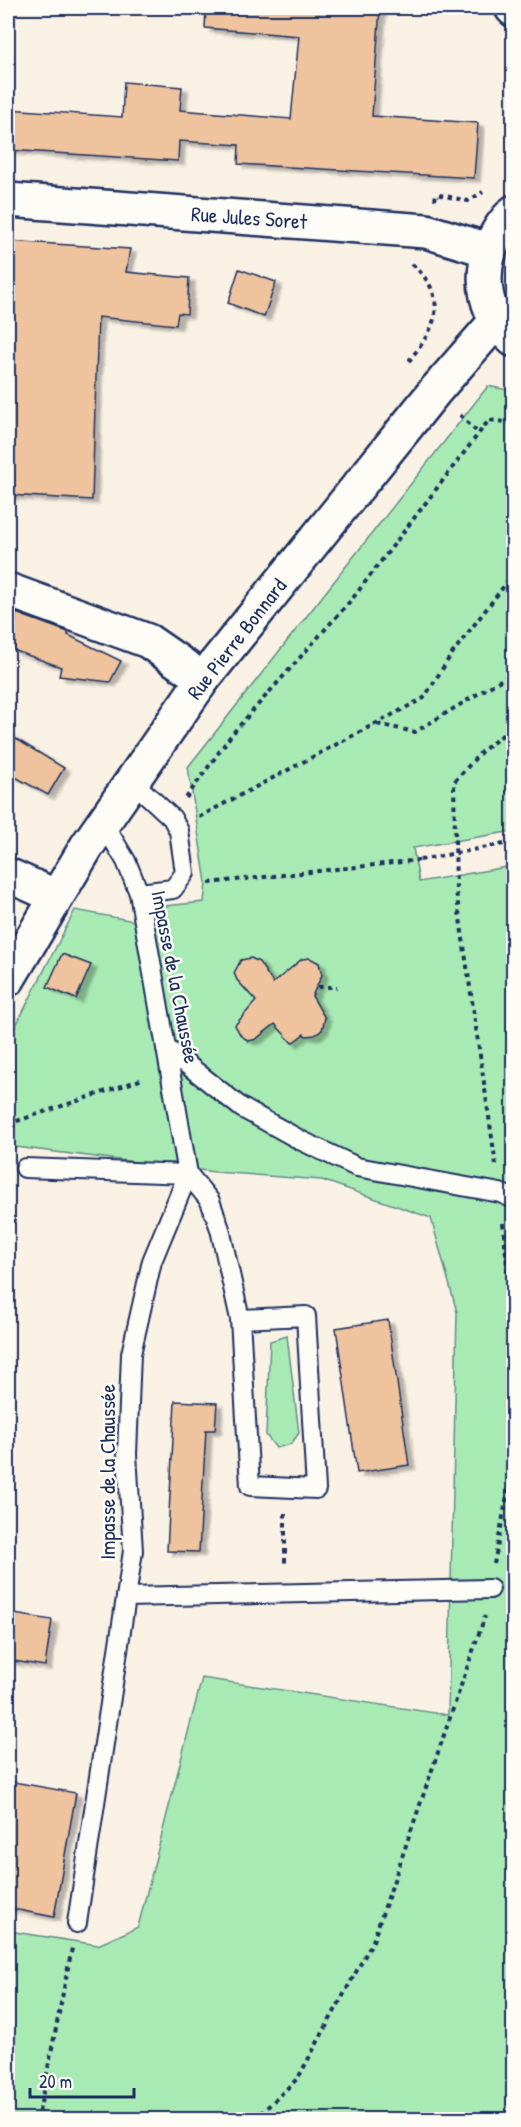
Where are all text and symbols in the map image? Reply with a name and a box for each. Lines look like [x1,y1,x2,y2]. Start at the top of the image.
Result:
street label: Rue Jules Soret [190,199,309,236]
street label: Rue Pierre Bonnard [180,572,293,705]
street label: Impasse de la Chaussée [144,888,206,1066]
street label: Impasse de la Chaussée [93,1384,122,1560]
scale bar [30,2061,134,2099]
text: 20 m [39,2069,72,2094]

